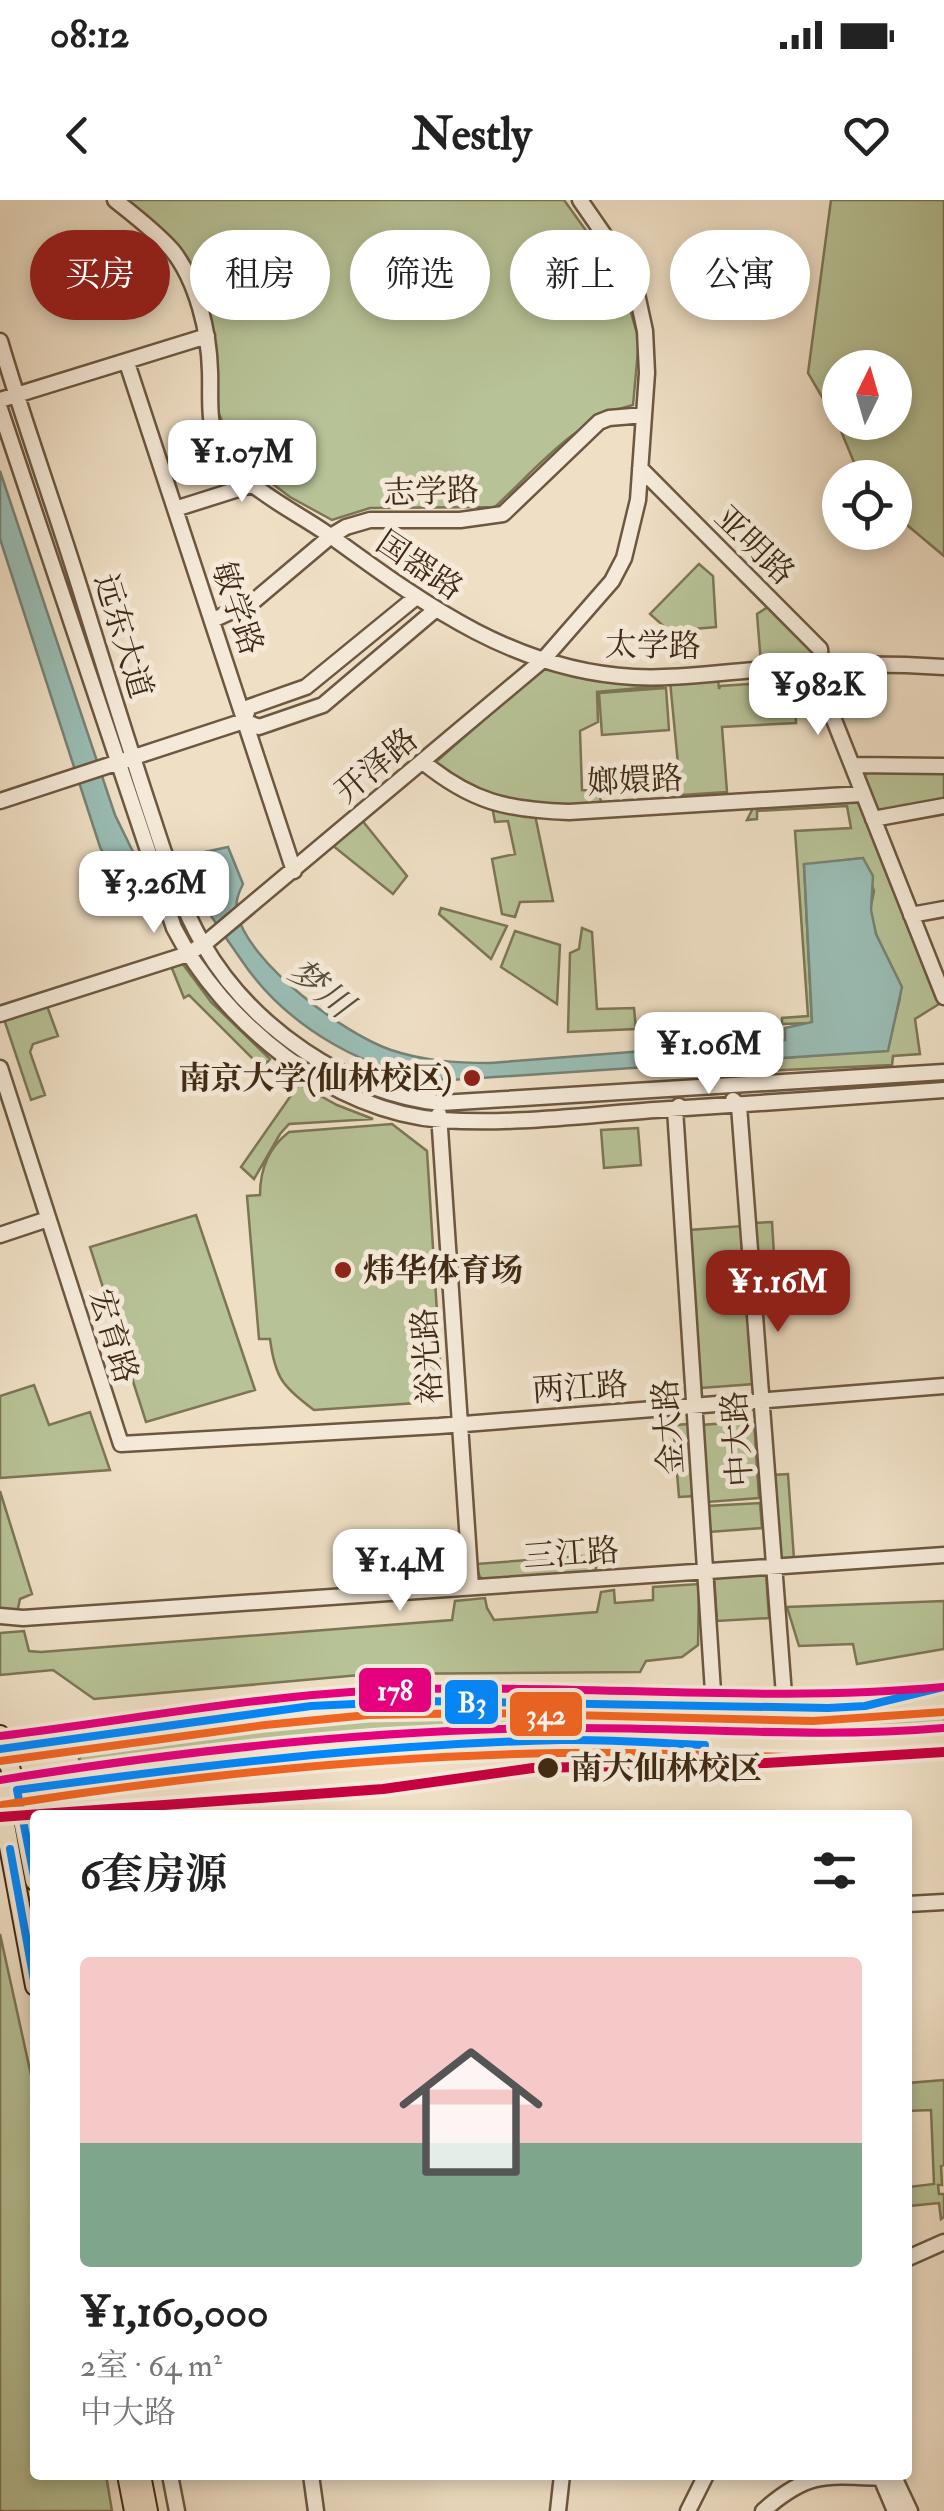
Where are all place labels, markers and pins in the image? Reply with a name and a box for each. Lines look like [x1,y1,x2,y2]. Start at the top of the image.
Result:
pin: ¥1.07M [161,420,323,505]
pin: ¥982K [748,653,888,738]
pin: ¥3.26M [73,851,235,936]
pin: ¥1.06M [628,1012,790,1097]
place label: 南京大学(仙林校区) [179,1059,452,1099]
marker: 南京大学(仙林校区) [461,1067,483,1089]
pin: ¥1.16M [697,1250,859,1335]
place label: 炜华体育场 [363,1251,523,1291]
marker: 炜华体育场 [332,1259,354,1281]
pin: ¥1.4M [330,1529,470,1614]
place label: 南大仙林校区 [570,1749,762,1789]
marker: 南大仙林校区 [535,1755,561,1781]

